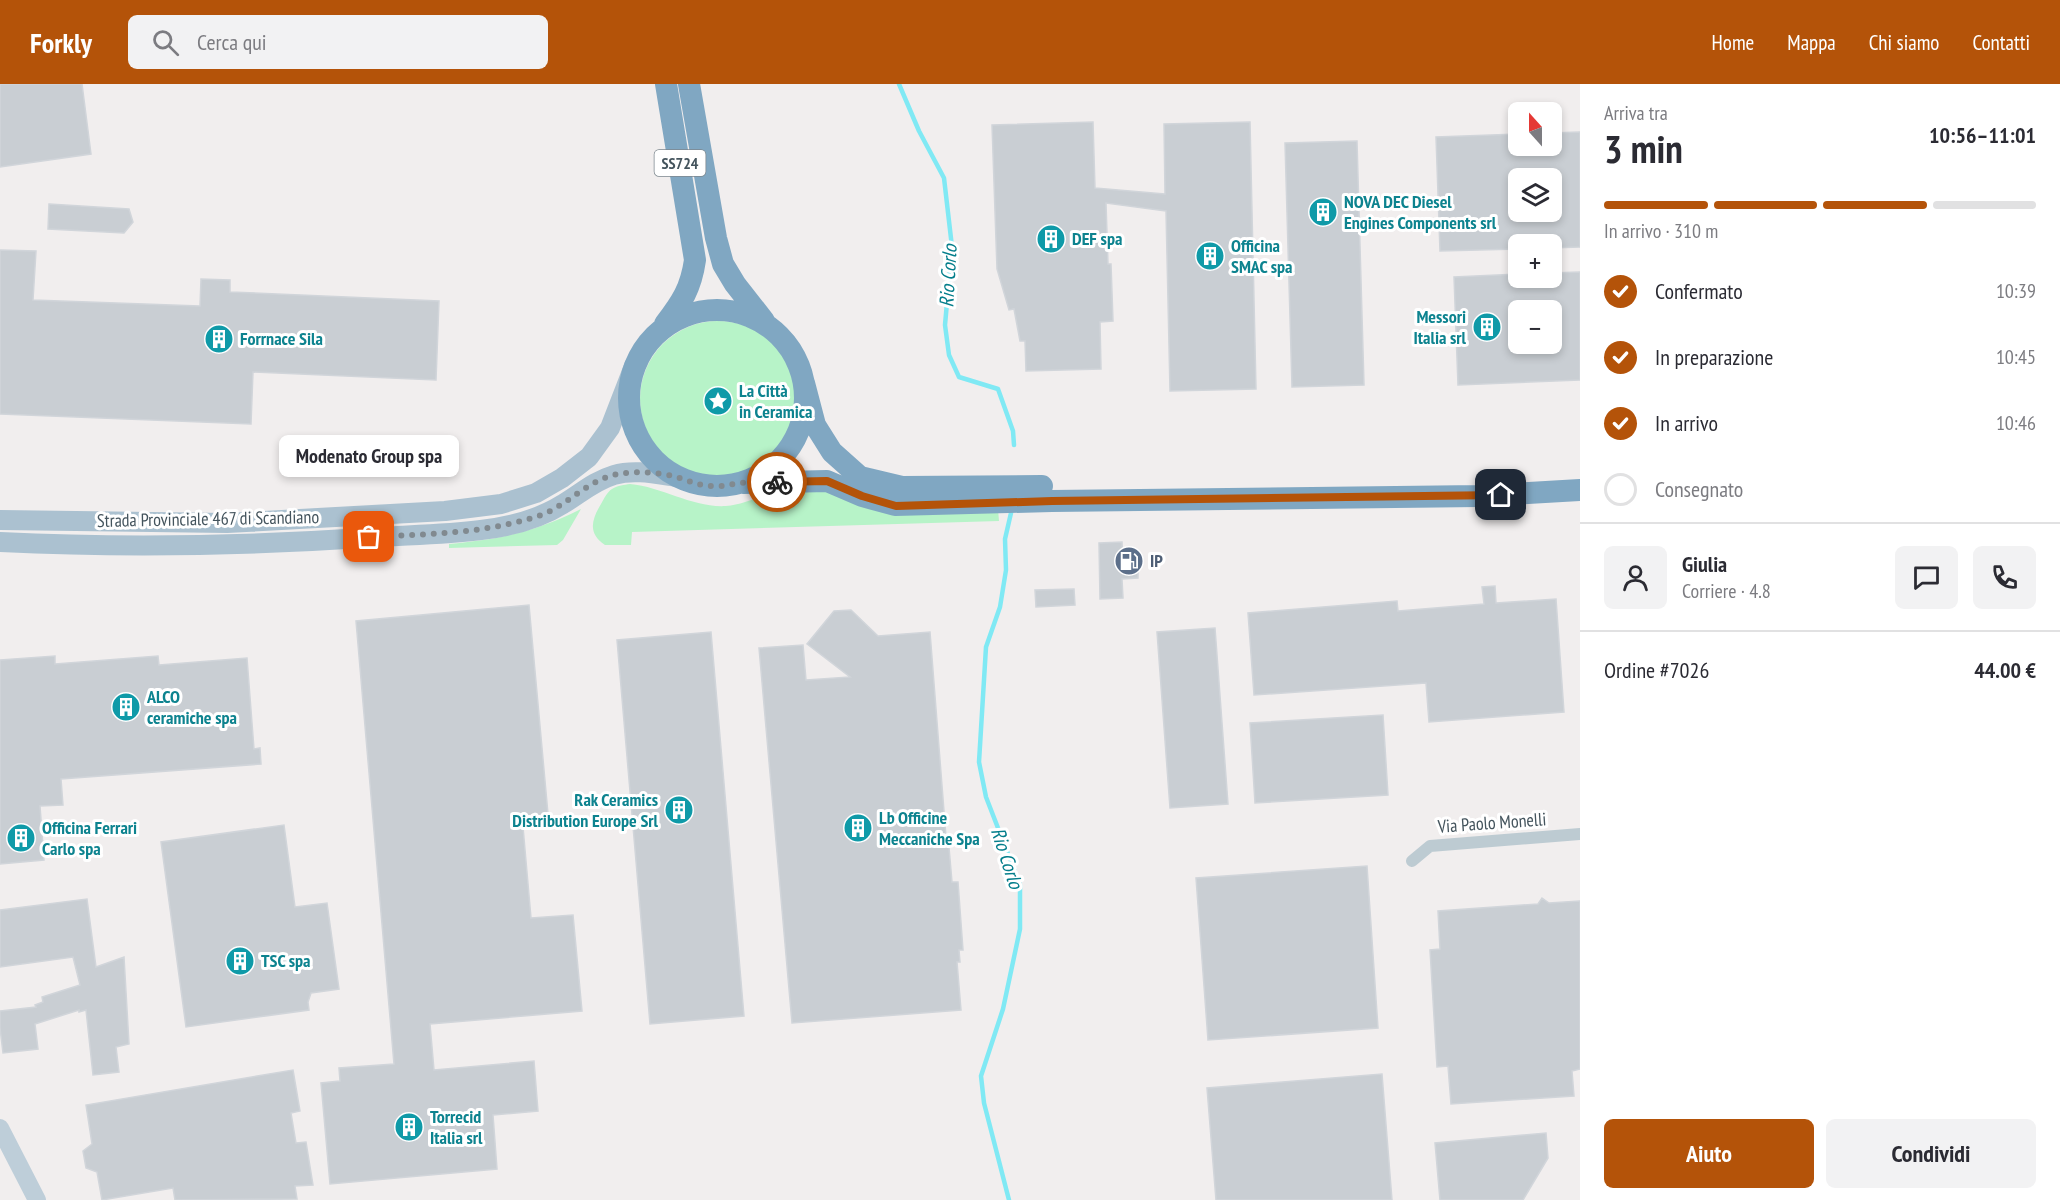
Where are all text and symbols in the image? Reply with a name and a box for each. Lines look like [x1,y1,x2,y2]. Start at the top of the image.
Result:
search box [128,15,548,69]
text: Forkly [30,24,92,61]
icon: search [149,26,182,59]
text: Cerca qui [197,28,267,56]
text: Home [1712,29,1754,56]
text: Mappa [1787,29,1836,56]
text: Chi siamo [1869,29,1939,56]
text: Contatti [1972,29,2030,56]
text: Arriva tra [1604,100,1668,126]
north arrow [1508,102,1562,156]
map controls [1508,102,1562,354]
text: 10:56–11:01 [1929,121,2036,149]
text: 3 min [1604,123,1683,174]
road number: SS724 [654,150,706,176]
button: layers [1508,168,1562,222]
place label: NOVA DEC Diesel Engines Components srl [1344,190,1497,234]
building icon: NOVA DEC Diesel Engines Components srl [1307,196,1339,228]
text: In arrivo · 310 m [1604,218,1718,244]
building icon: DEF spa [1035,223,1067,255]
place label: DEF spa [1072,227,1122,250]
place label: Officina SMAC spa [1231,234,1293,278]
button: + [1508,234,1562,288]
building icon: Officina SMAC spa [1194,240,1226,272]
water label: Rio Corlo [933,243,963,308]
icon: check [1604,275,1637,308]
text: Confermato [1655,277,1743,305]
text: 10:39 [1996,278,2036,304]
button: − [1508,300,1562,354]
place label: Messori Italia srl [1414,305,1467,349]
building icon: Messori Italia srl [1471,311,1503,343]
building icon: Forrnace Sila [203,323,235,355]
place label: Forrnace Sila [240,327,323,350]
icon: check [1604,341,1637,374]
text: In preparazione [1655,343,1773,371]
text: 10:45 [1996,344,2036,370]
place label: La Città in Ceramica [739,379,812,423]
place icon: La Città in Ceramica [702,385,734,417]
icon: check [1604,407,1637,440]
text: In arrivo [1655,409,1718,437]
text: 10:46 [1996,410,2036,436]
callout: Modenato Group spa [279,435,459,477]
text: Modenato Group spa [296,443,442,469]
courier [747,452,807,512]
icon: bike [761,466,794,499]
pin [1475,469,1526,520]
text: Consegnato [1655,475,1743,503]
icon: home [1484,478,1517,511]
street label: Strada Provinciale 467 di Scandiano [97,505,319,532]
pin [343,511,394,562]
icon: bag [352,520,385,553]
fuel station icon: IP [1113,545,1145,577]
button: person [1604,546,1667,609]
button: chat [1895,546,1958,609]
button: phone [1973,546,2036,609]
place label: IP [1150,549,1163,572]
text: Giulia [1682,550,1727,578]
text: Corriere · 4.8 [1682,578,1771,604]
text: Ordine #7026 [1604,656,1709,684]
text: 44.00 € [1974,656,2036,684]
place label: ALCO ceramiche spa [146,685,237,729]
building icon: ALCO ceramiche spa [110,691,142,723]
place label: Rak Ceramics Distribution Europe Srl [512,788,659,832]
building icon: Rak Ceramics Distribution Europe Srl [663,794,695,826]
place label: Lb Officine Meccaniche Spa [879,806,980,850]
street label: Via Paolo Monelli [1436,807,1547,838]
building icon: Lb Officine Meccaniche Spa [842,812,874,844]
place label: Officina Ferrari Carlo spa [42,816,137,860]
building icon: Officina Ferrari Carlo spa [5,822,37,854]
water label: Rio Corlo [985,824,1029,893]
building icon: TSC spa [224,945,256,977]
place label: TSC spa [261,949,311,972]
place label: Torrecid Italia srl [430,1105,483,1149]
building icon: Torrecid Italia srl [393,1111,425,1143]
button: Aiuto [1604,1119,1814,1188]
button: Condividi [1826,1119,2036,1188]

